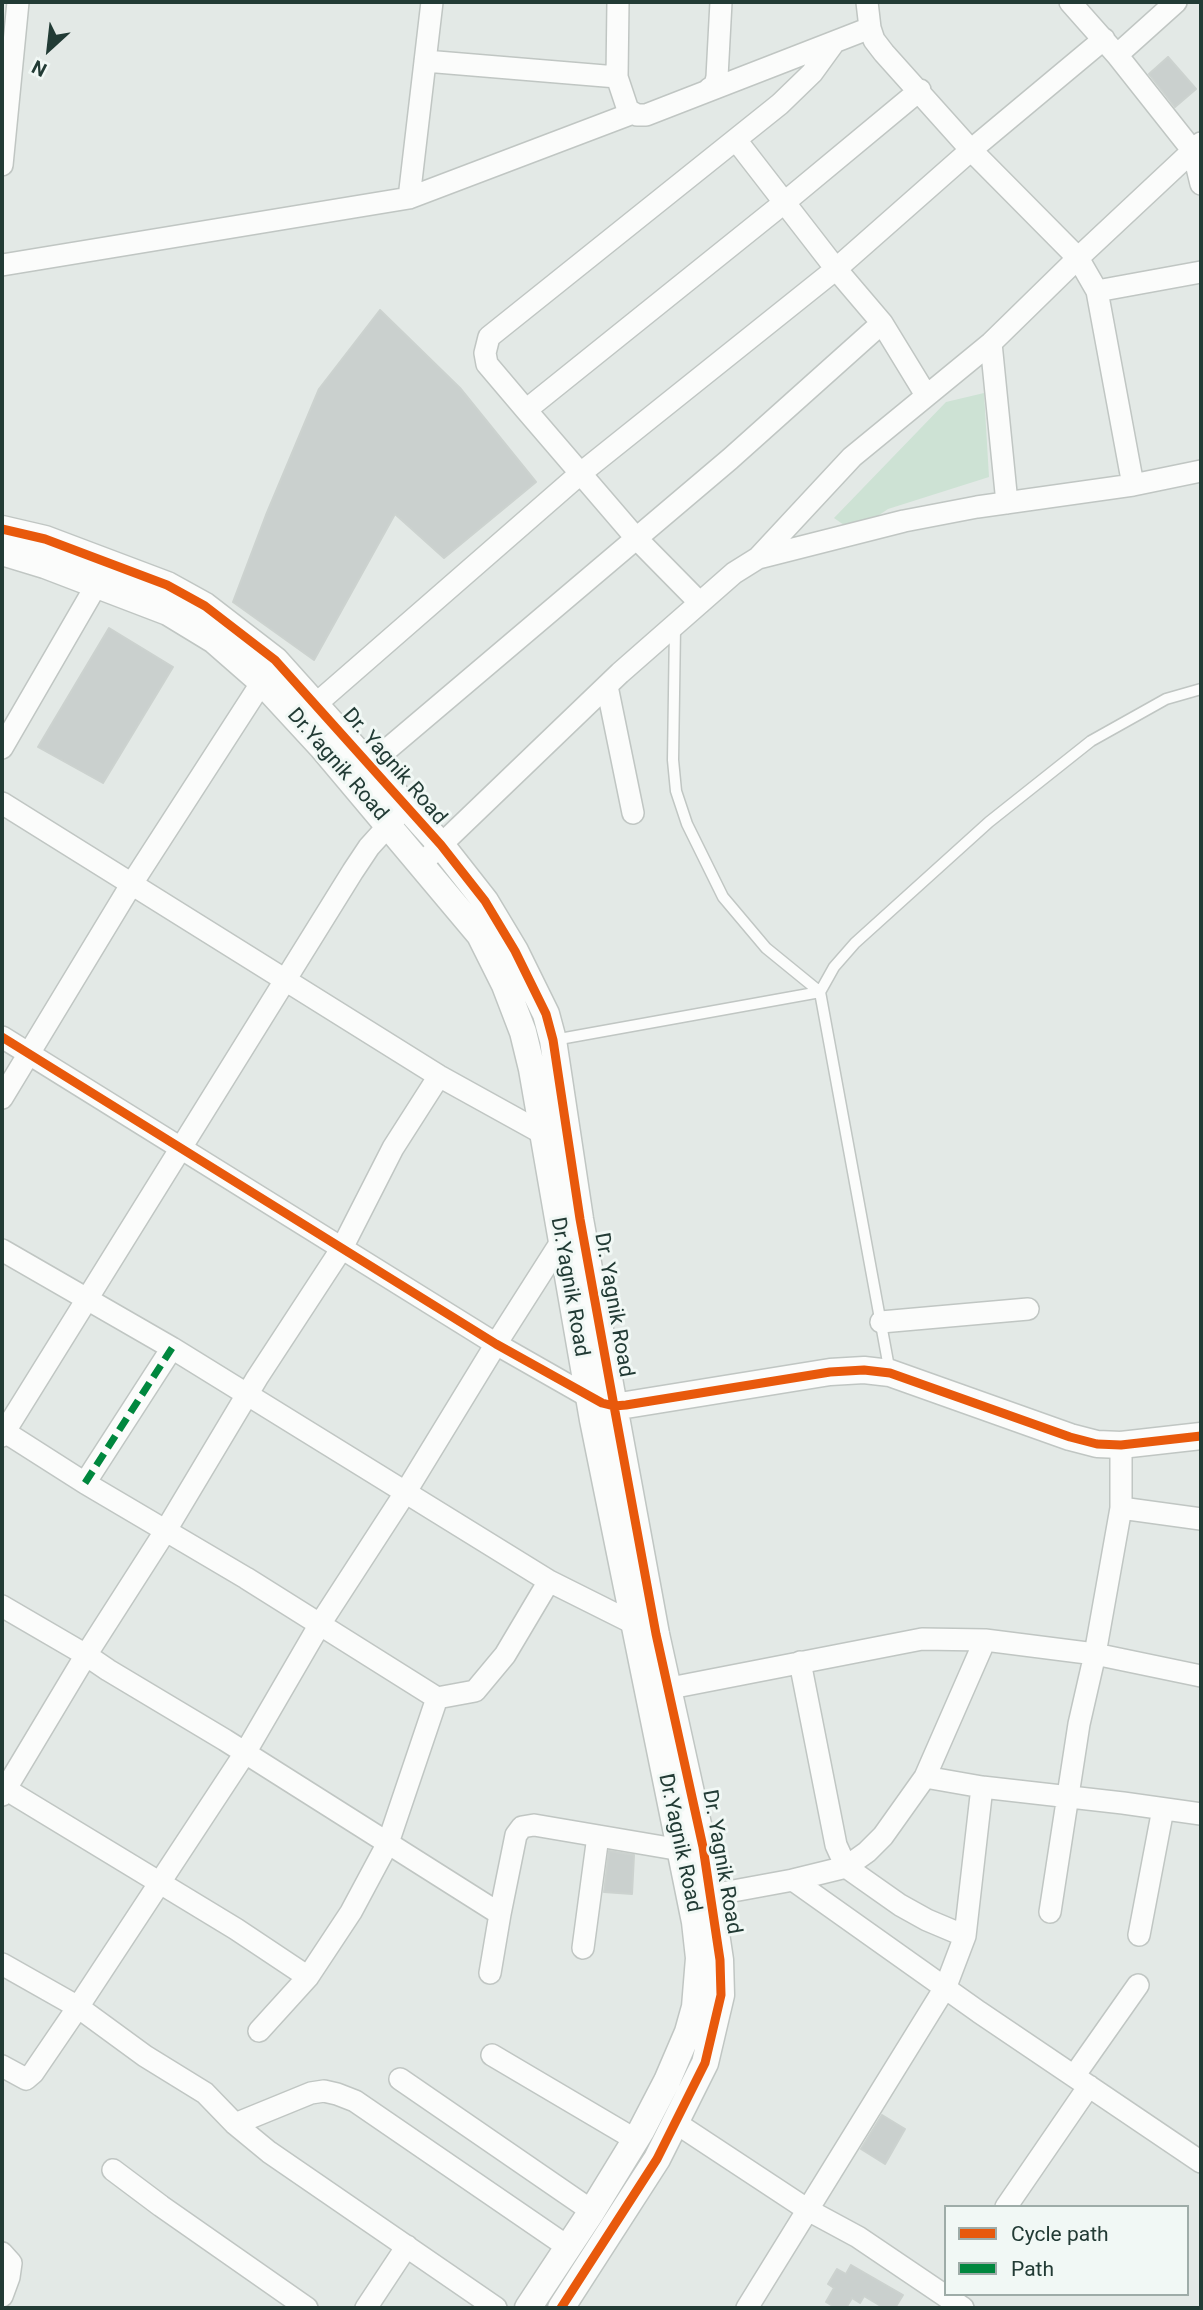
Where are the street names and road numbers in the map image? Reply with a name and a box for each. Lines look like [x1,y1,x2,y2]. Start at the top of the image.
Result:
street label: Dr.Yagnik Road [281,704,393,826]
street label: Dr. Yagnik Road [337,704,451,830]
street label: Dr.Yagnik Road [544,1215,594,1359]
street label: Dr. Yagnik Road [588,1231,638,1379]
street label: Dr.Yagnik Road [652,1771,706,1915]
street label: Dr. Yagnik Road [696,1788,746,1936]

